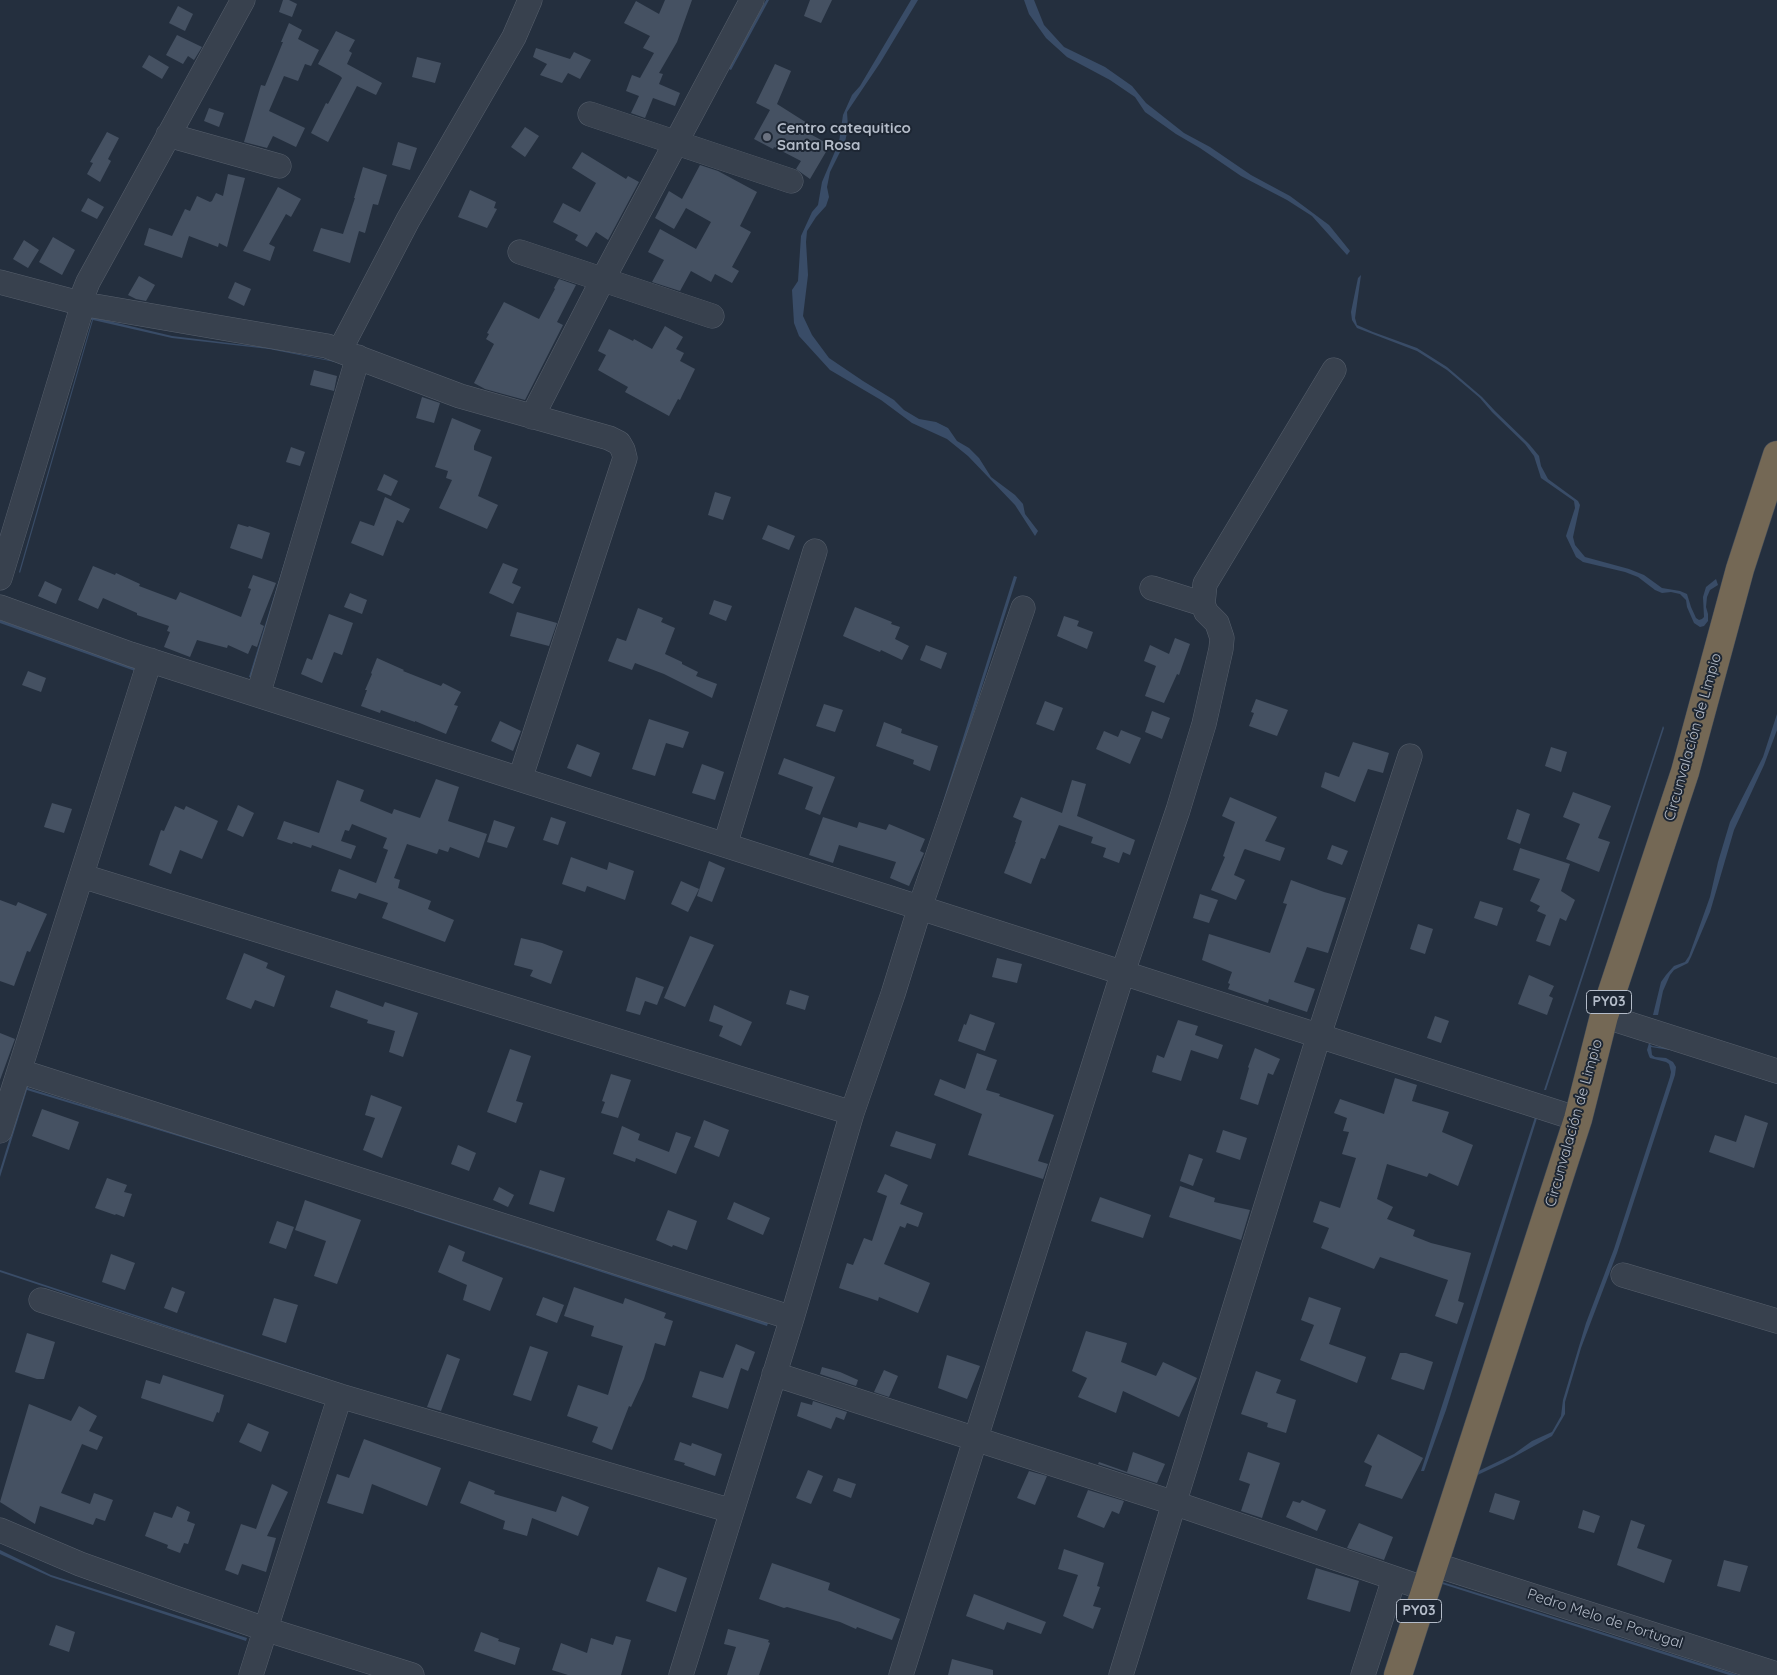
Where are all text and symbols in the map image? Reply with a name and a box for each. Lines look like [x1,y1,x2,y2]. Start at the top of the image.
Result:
place label: Centro catequitico Santa Rosa [777,119,911,154]
marker: Centro catequitico Santa Rosa [761,131,773,143]
street label: Circunvalación de Limpio [1660,651,1726,823]
road number: PY03 [1586,990,1632,1014]
street label: Circunvalación de Limpio [1541,1037,1607,1209]
street label: Pedro Melo de Portugal [1525,1585,1685,1653]
road number: PY03 [1396,1600,1442,1622]

